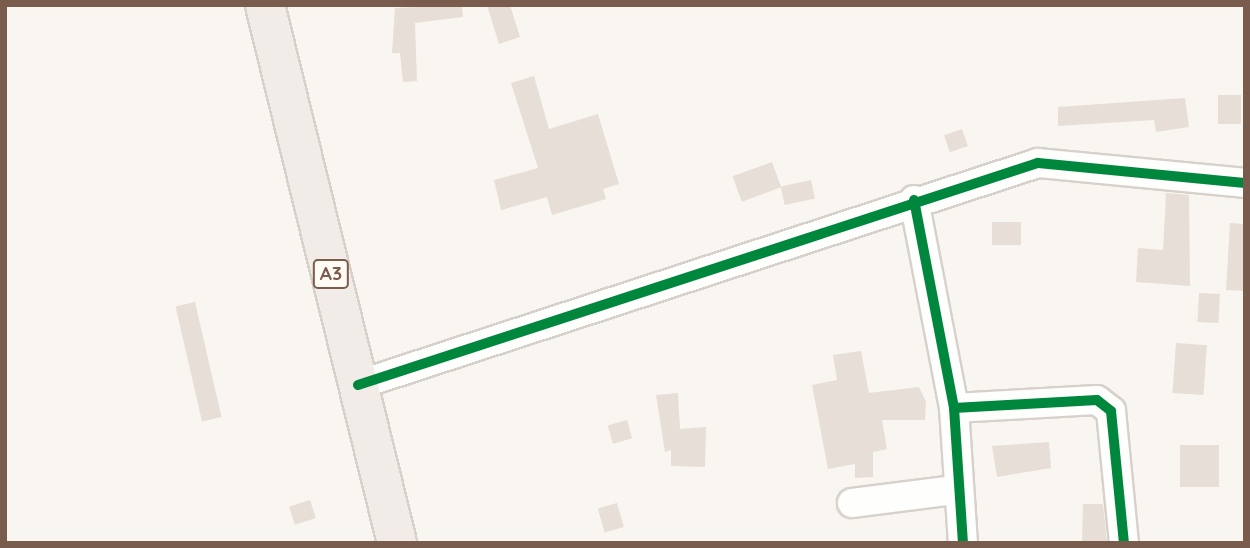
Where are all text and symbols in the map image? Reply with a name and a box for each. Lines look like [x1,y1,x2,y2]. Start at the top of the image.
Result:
road number: A3 [312,258,350,290]

